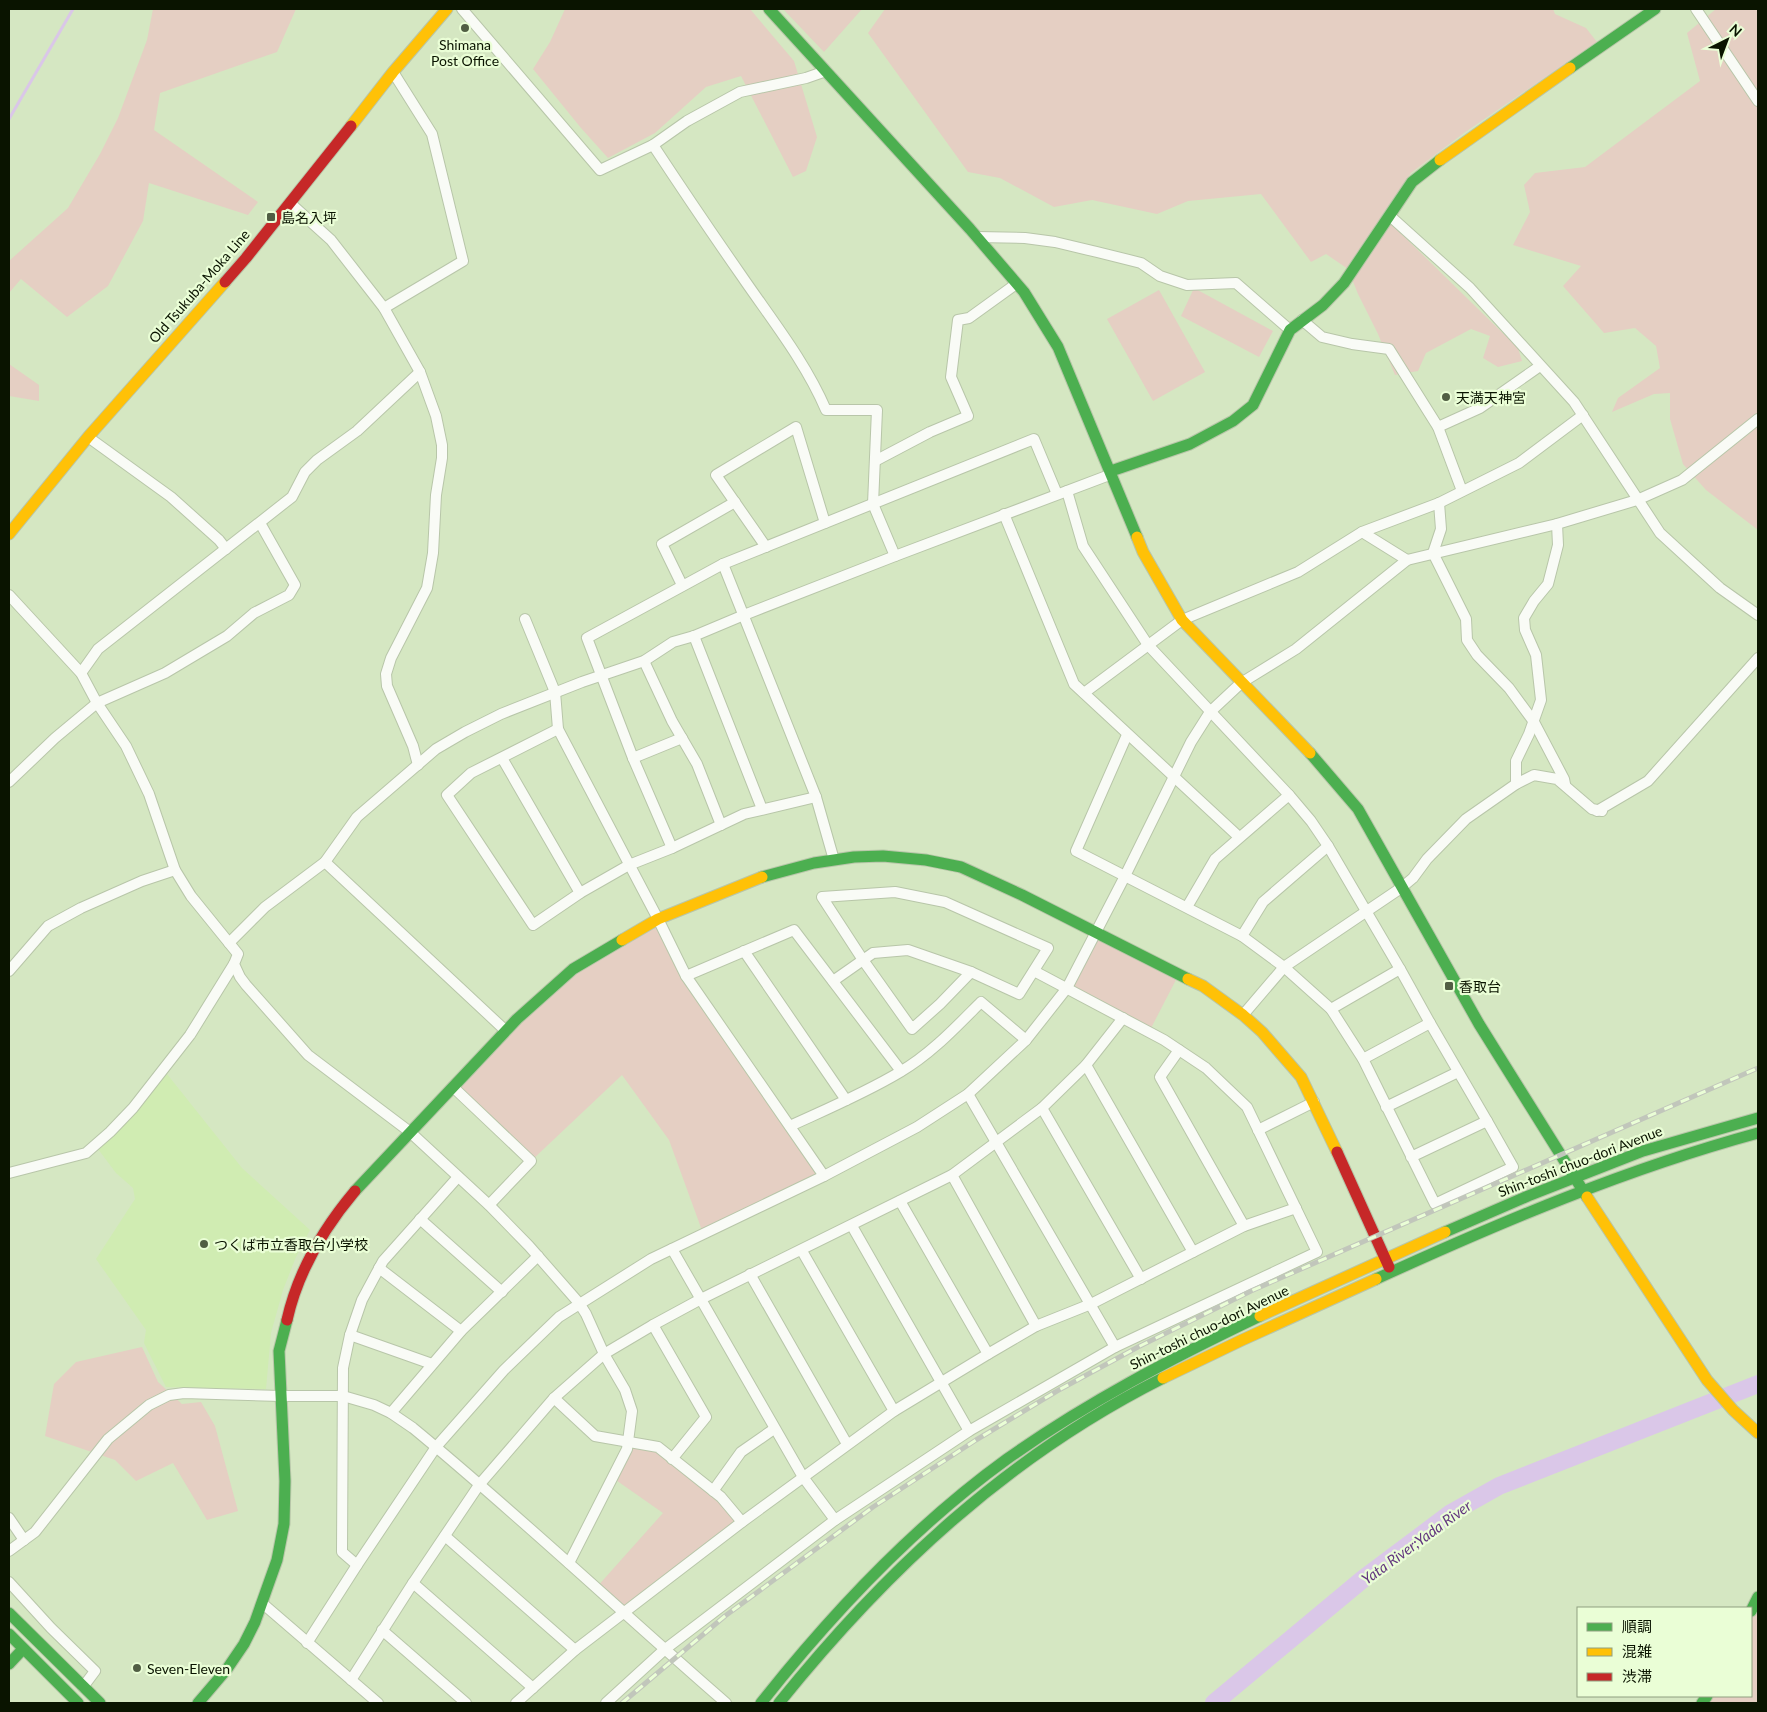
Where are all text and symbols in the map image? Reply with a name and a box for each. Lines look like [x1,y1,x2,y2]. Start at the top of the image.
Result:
north arrow [1702,15,1752,65]
text: N [1726,20,1746,40]
marker: Shimana Post Office [459,22,471,34]
place label: Shimana Post Office [431,36,499,69]
place label: 島名入坪 [281,209,337,226]
marker: 島名入坪 [265,211,277,223]
street label: Old Tsukuba-Moka Line [145,226,253,346]
place label: 天満天神宮 [1456,389,1526,406]
marker: 天満天神宮 [1440,391,1452,403]
place label: 香取台 [1459,978,1501,995]
marker: 香取台 [1443,980,1455,992]
street label: Shin-toshi chuo-dori Avenue [1495,1122,1665,1200]
place label: つくば市立香取台小学校 [214,1236,368,1253]
marker: つくば市立香取台小学校 [198,1238,210,1250]
street label: Shin-toshi chuo-dori Avenue [1127,1281,1291,1373]
water label: Yata River;Yada River [1358,1496,1475,1588]
legend [1577,1607,1752,1697]
text: 順調 [1622,1617,1652,1635]
text: 混雑 [1622,1642,1652,1660]
place label: Seven-Eleven [147,1660,230,1677]
marker: Seven-Eleven [131,1662,143,1674]
text: 渋滞 [1622,1667,1652,1685]

